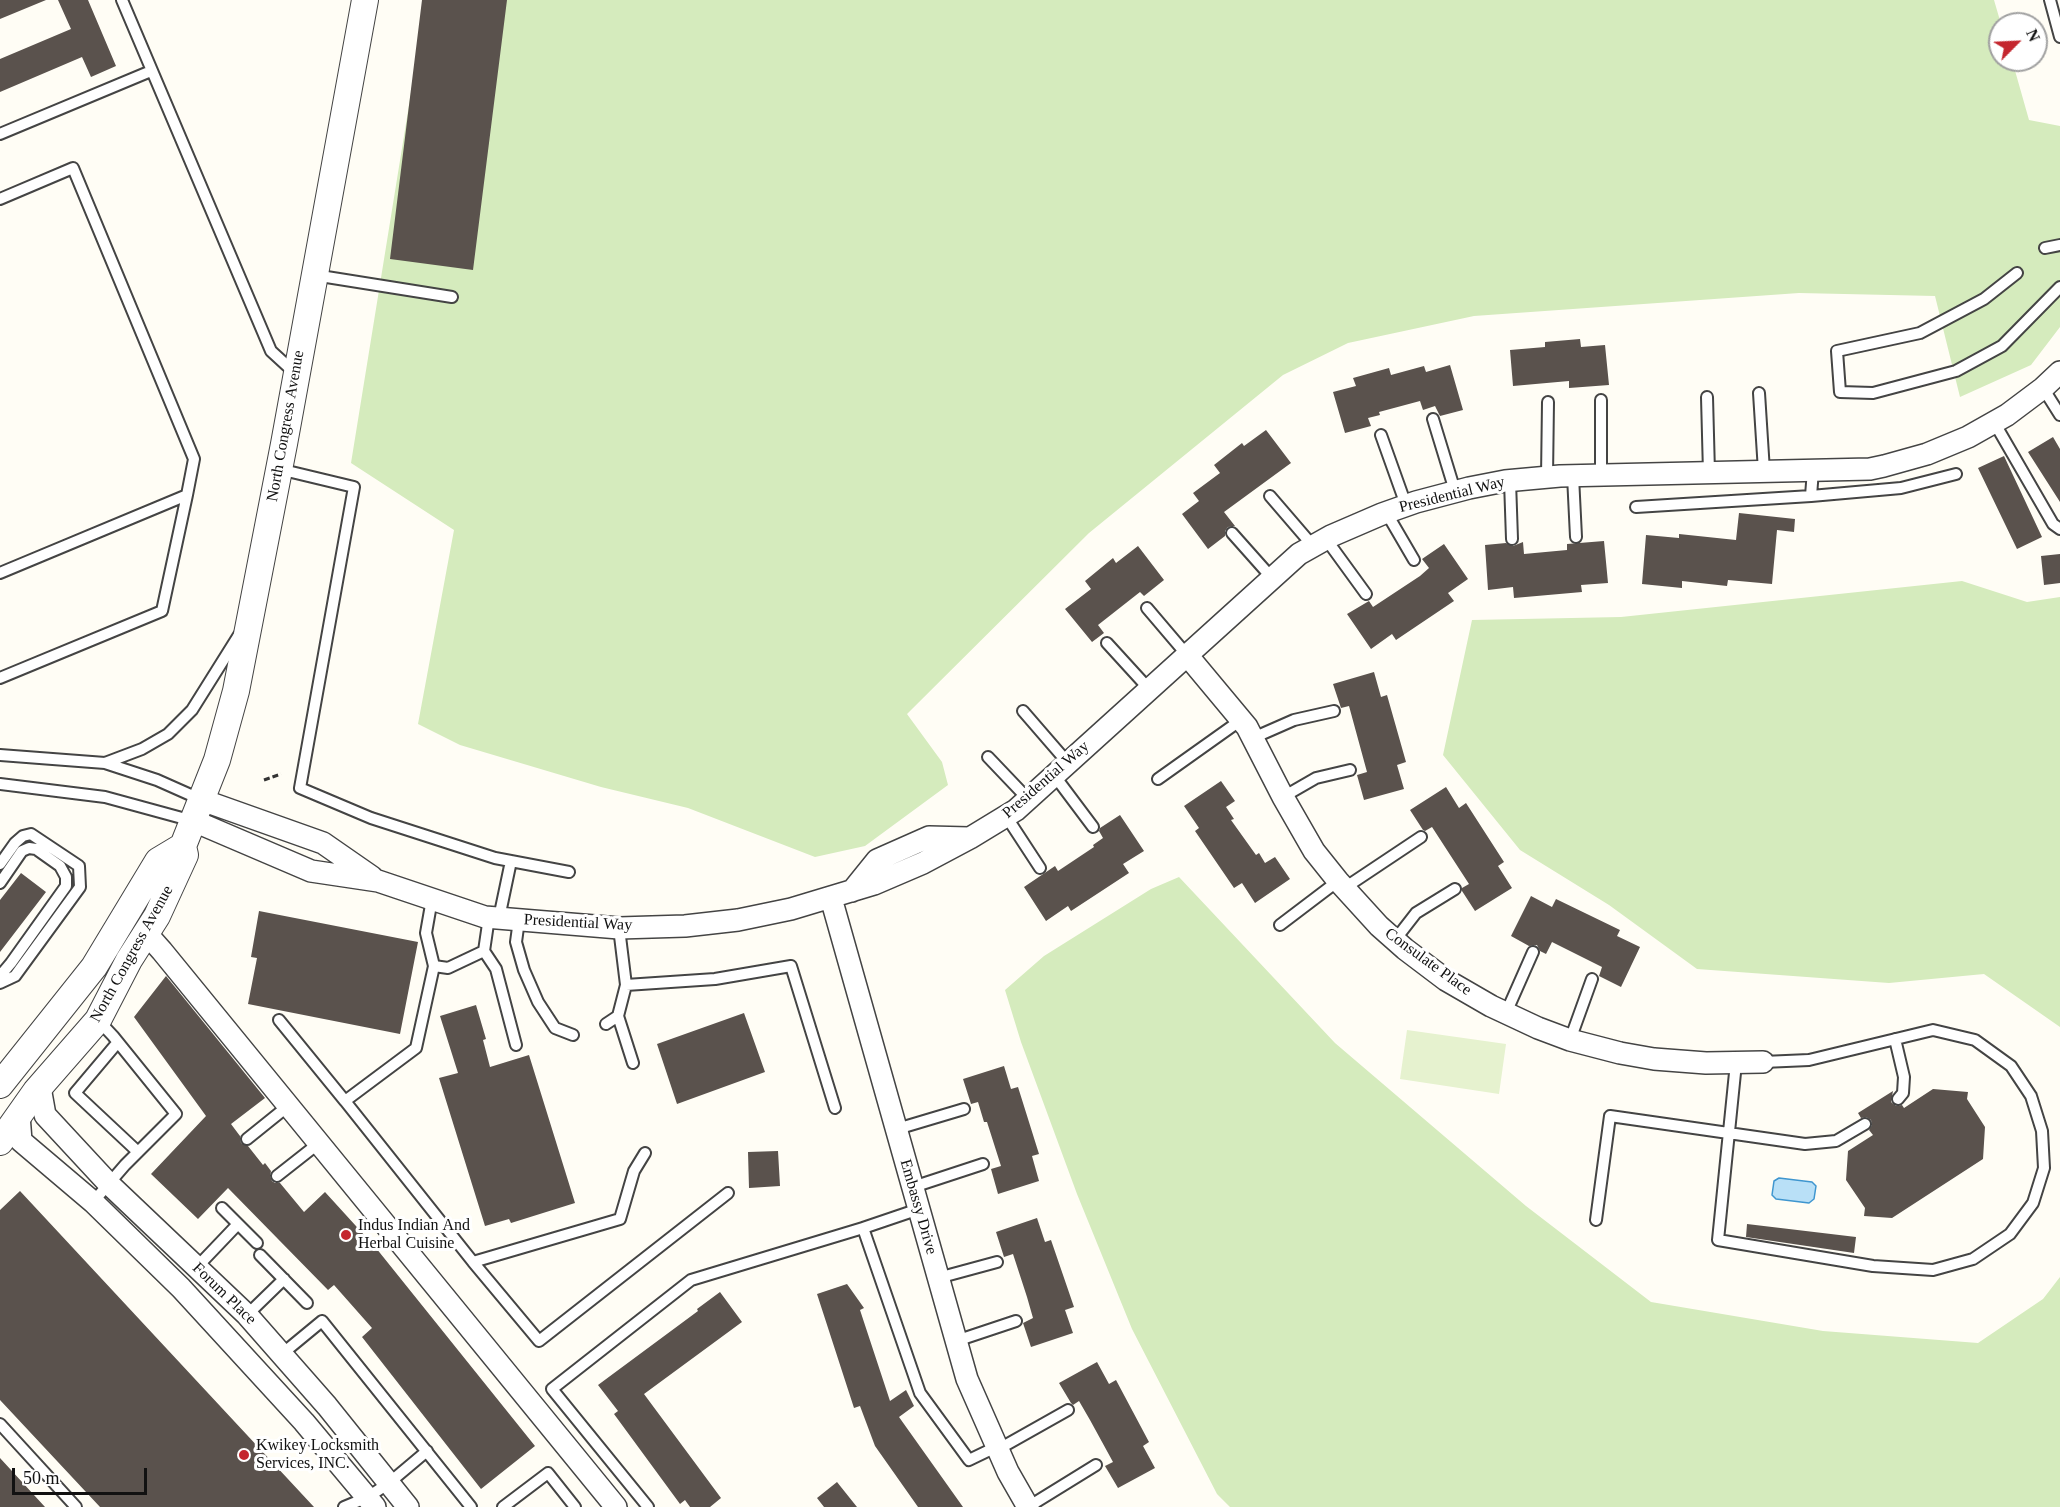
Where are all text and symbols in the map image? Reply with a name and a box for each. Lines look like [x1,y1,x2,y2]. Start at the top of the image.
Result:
north arrow [1988,12,2048,72]
text: N [2023,27,2043,44]
street label: North Congress Avenue [263,349,309,503]
street label: Presidential Way [1397,473,1507,517]
street label: Presidential Way [999,737,1093,823]
street label: North Congress Avenue [86,882,178,1026]
street label: Presidential Way [523,911,633,935]
street label: Consulate Place [1381,924,1475,1000]
street label: Embassy Drive [895,1157,941,1257]
place label: Indus Indian And Herbal Cuisine [358,1216,470,1254]
marker: Indus Indian And Herbal Cuisine [339,1228,353,1242]
street label: Forum Place [188,1259,260,1329]
place label: Kwikey Locksmith Services, INC. [256,1436,379,1474]
marker: Kwikey Locksmith Services, INC. [237,1448,251,1462]
scale bar [15,1456,150,1494]
text: 50 m [23,1468,60,1488]

